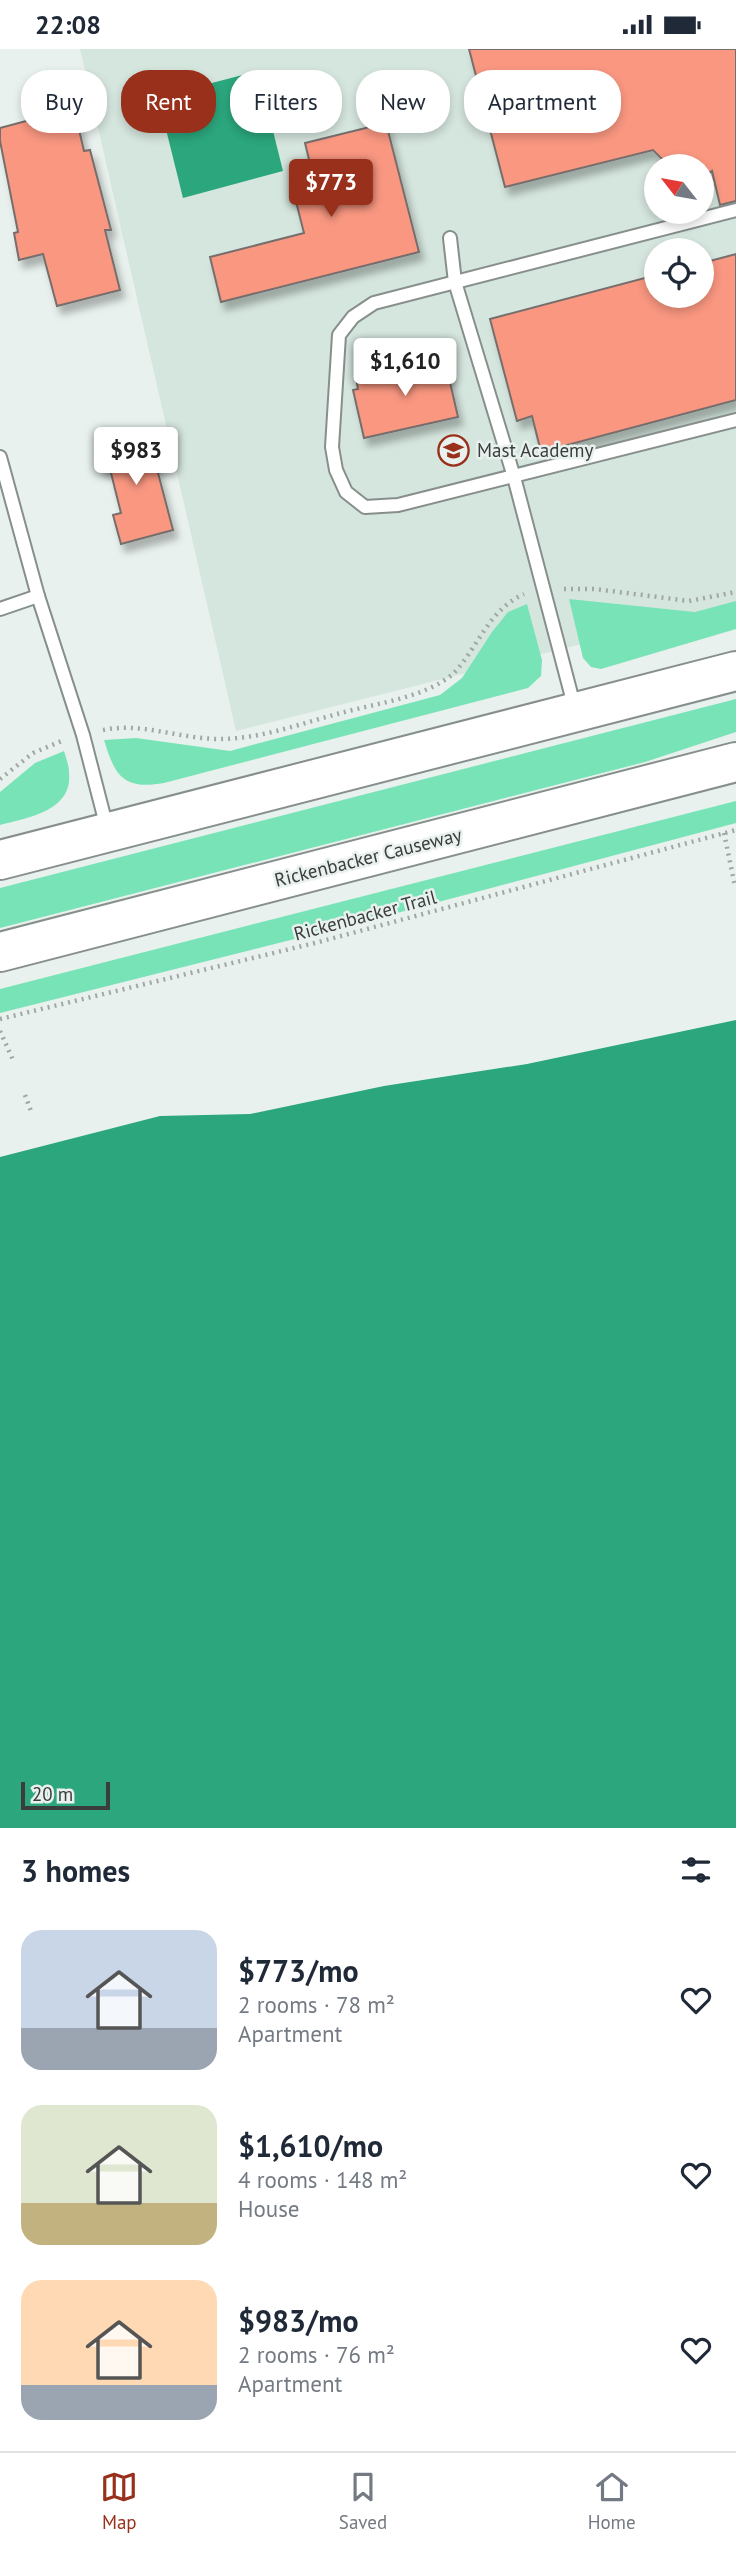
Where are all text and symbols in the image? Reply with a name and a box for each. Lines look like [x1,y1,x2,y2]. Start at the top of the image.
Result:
text: 22:08 [35,8,101,41]
chip: Buy [21,70,107,133]
chip: Rent [121,70,216,133]
chip: Filters [230,70,342,133]
chip: New [356,70,450,133]
chip: Apartment [464,70,621,133]
north arrow [644,154,714,224]
map controls [644,154,714,308]
pin: $773 [290,159,372,219]
text: $773 [305,167,357,196]
button: locate [644,238,714,308]
pin: $1,610 [348,339,462,398]
text: $1,610 [369,346,441,375]
pin: $983 [95,427,177,487]
school or university icon: Mast Academy [437,433,471,467]
text: $983 [110,435,162,464]
place label: Mast Academy [477,438,594,462]
street label: Rickenbacker Causeway [272,822,464,892]
street label: Rickenbacker Trail [291,884,439,946]
scale bar [21,1779,110,1811]
text: 20 m [32,1782,73,1806]
text: 3 homes [21,1851,130,1890]
icon: filters [677,1851,715,1889]
text: $773/mo [238,1951,359,1990]
icon: home [77,1958,161,2042]
icon: heart [677,1981,715,2019]
text: 2 rooms · 78 m² [238,1990,395,2019]
text: Apartment [238,2019,342,2048]
text: $1,610/mo [238,2126,383,2165]
icon: home [77,2133,161,2217]
icon: heart [677,2156,715,2194]
text: 4 rooms · 148 m² [238,2165,407,2194]
text: House [238,2194,300,2223]
text: $983/mo [238,2301,359,2340]
icon: home [77,2308,161,2392]
icon: heart [677,2331,715,2369]
text: 2 rooms · 76 m² [238,2340,395,2369]
text: Apartment [238,2369,342,2398]
tab: Map [100,2468,138,2534]
tab: Saved [339,2468,387,2534]
tab: Home [588,2468,636,2534]

